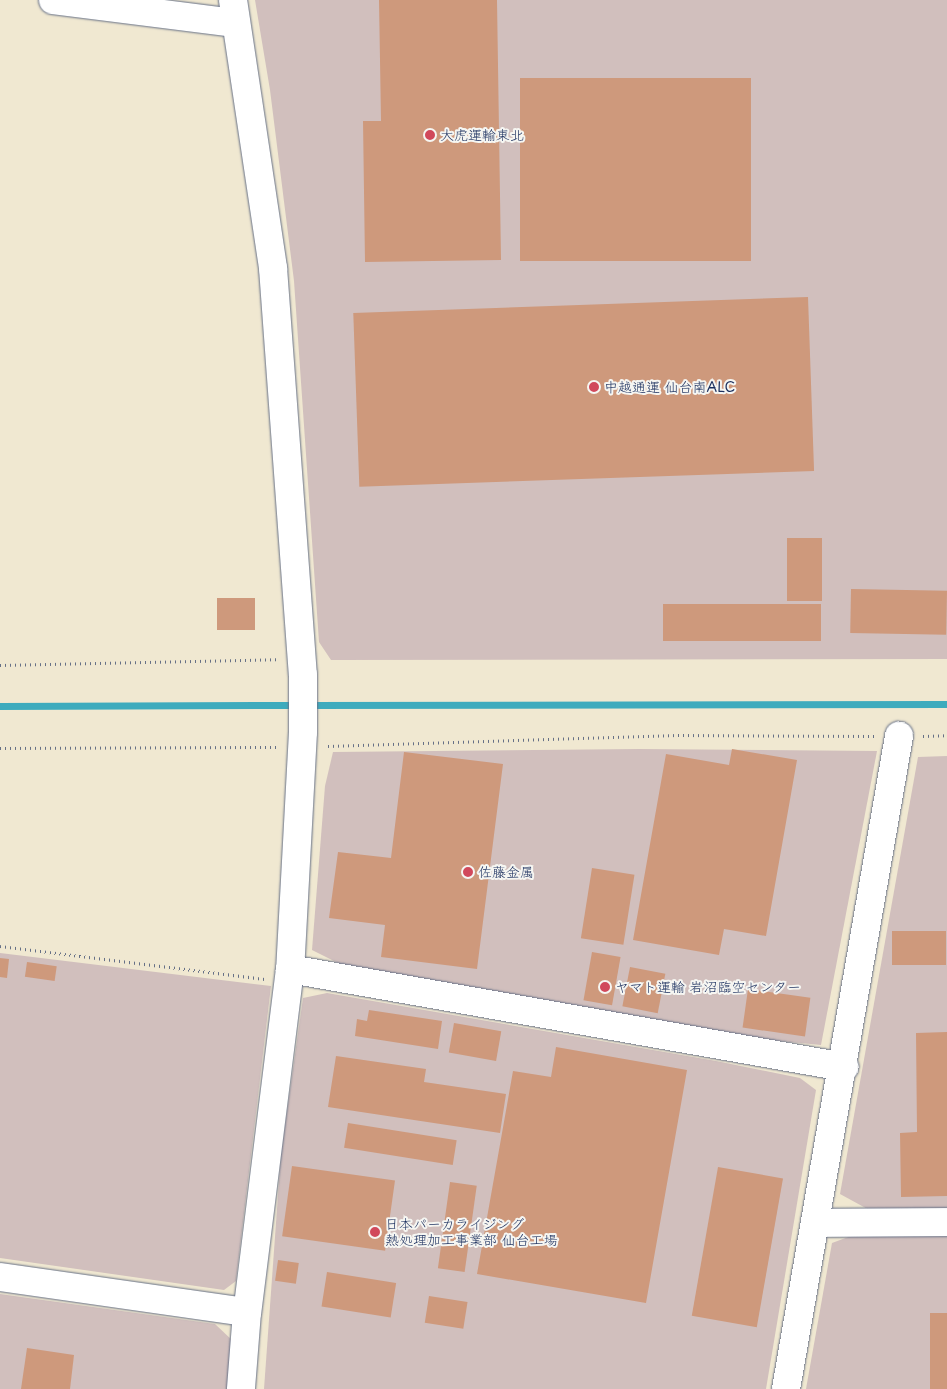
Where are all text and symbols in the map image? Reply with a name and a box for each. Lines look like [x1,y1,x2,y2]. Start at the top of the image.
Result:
place label: 大虎運輸東北 [440,127,524,143]
marker: 大虎運輸東北 [424,129,436,141]
place label: 中越通運 仙台南ALC [604,379,735,395]
marker: 中越通運 仙台南ALC [588,381,600,393]
place label: 佐藤金属 [478,864,534,880]
marker: 佐藤金属 [462,866,474,878]
place label: ヤマト運輸 岩沼臨空センター [615,979,802,995]
marker: ヤマト運輸 岩沼臨空センター [599,981,611,993]
place label: 日本パーカライジング 熱処理加工事業部 仙台工場 [385,1216,558,1248]
marker: 日本パーカライジング 熱処理加工事業部 仙台工場 [369,1226,381,1238]

